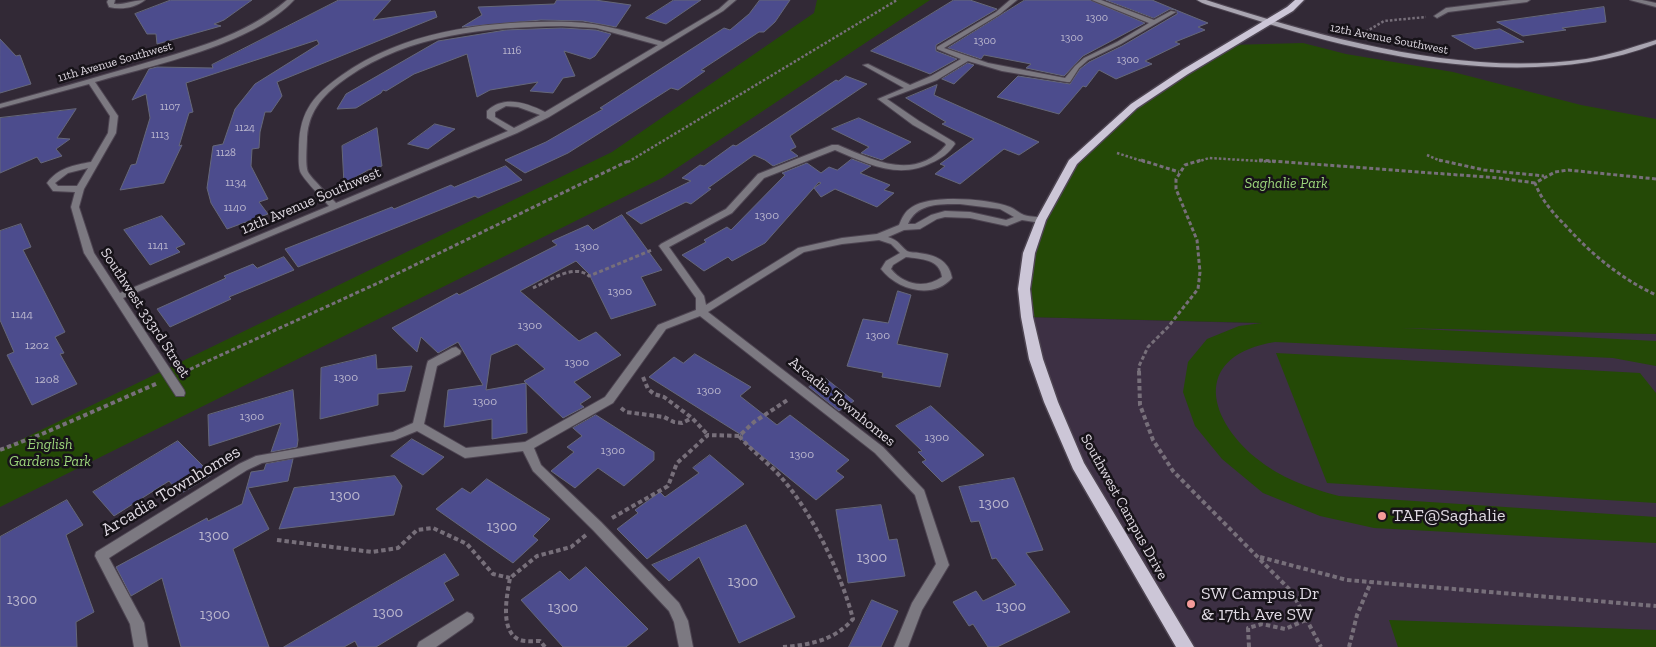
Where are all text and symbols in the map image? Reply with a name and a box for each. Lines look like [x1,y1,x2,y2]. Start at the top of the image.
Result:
house number: 1300 [1086,11,1108,25]
street label: 12th Avenue Southwest [1329,20,1449,58]
house number: 1300 [1061,31,1083,45]
house number: 1300 [974,34,996,48]
street label: 11th Avenue Southwest [56,39,174,85]
house number: 1116 [503,44,521,58]
house number: 1300 [1117,53,1139,67]
house number: 1107 [160,100,180,114]
house number: 1124 [235,121,255,135]
house number: 1113 [151,128,169,142]
house number: 1128 [216,146,236,160]
street label: 12th Avenue Southwest [238,163,384,239]
park label: Saghalie Park [1244,175,1328,193]
house number: 1134 [225,176,247,190]
house number: 1140 [224,201,246,215]
house number: 1300 [755,209,779,223]
house number: 1141 [148,239,168,253]
house number: 1300 [575,240,599,254]
street label: Southwest 333rd Street [96,245,194,381]
house number: 1300 [608,285,632,299]
house number: 1144 [11,308,33,322]
house number: 1300 [518,319,542,333]
house number: 1300 [866,329,890,343]
house number: 1202 [25,339,49,353]
street label: Arcadia Townhomes [785,353,899,451]
house number: 1300 [565,356,589,370]
house number: 1300 [334,371,358,385]
house number: 1208 [35,373,59,387]
house number: 1300 [697,384,721,398]
house number: 1300 [473,395,497,409]
house number: 1300 [240,410,264,424]
house number: 1300 [925,431,949,445]
street label: Southwest Campus Drive [1076,431,1172,583]
park label: English Gardens Park [9,436,91,471]
street label: Arcadia Townhomes [98,441,244,541]
house number: 1300 [601,444,625,458]
house number: 1300 [790,448,814,462]
house number: 1300 [330,487,360,505]
house number: 1300 [979,495,1009,513]
place label: TAF@Saghalie [1392,505,1505,527]
marker: TAF@Saghalie [1376,510,1388,522]
house number: 1300 [487,518,517,536]
house number: 1300 [199,527,229,545]
house number: 1300 [857,549,887,567]
house number: 1300 [728,573,758,591]
place label: SW Campus Dr & 17th Ave SW [1201,583,1319,626]
house number: 1300 [7,591,37,609]
house number: 1300 [996,598,1026,616]
marker: SW Campus Dr & 17th Ave SW [1185,598,1197,610]
house number: 1300 [548,599,578,617]
house number: 1300 [373,604,403,622]
house number: 1300 [200,606,230,624]

